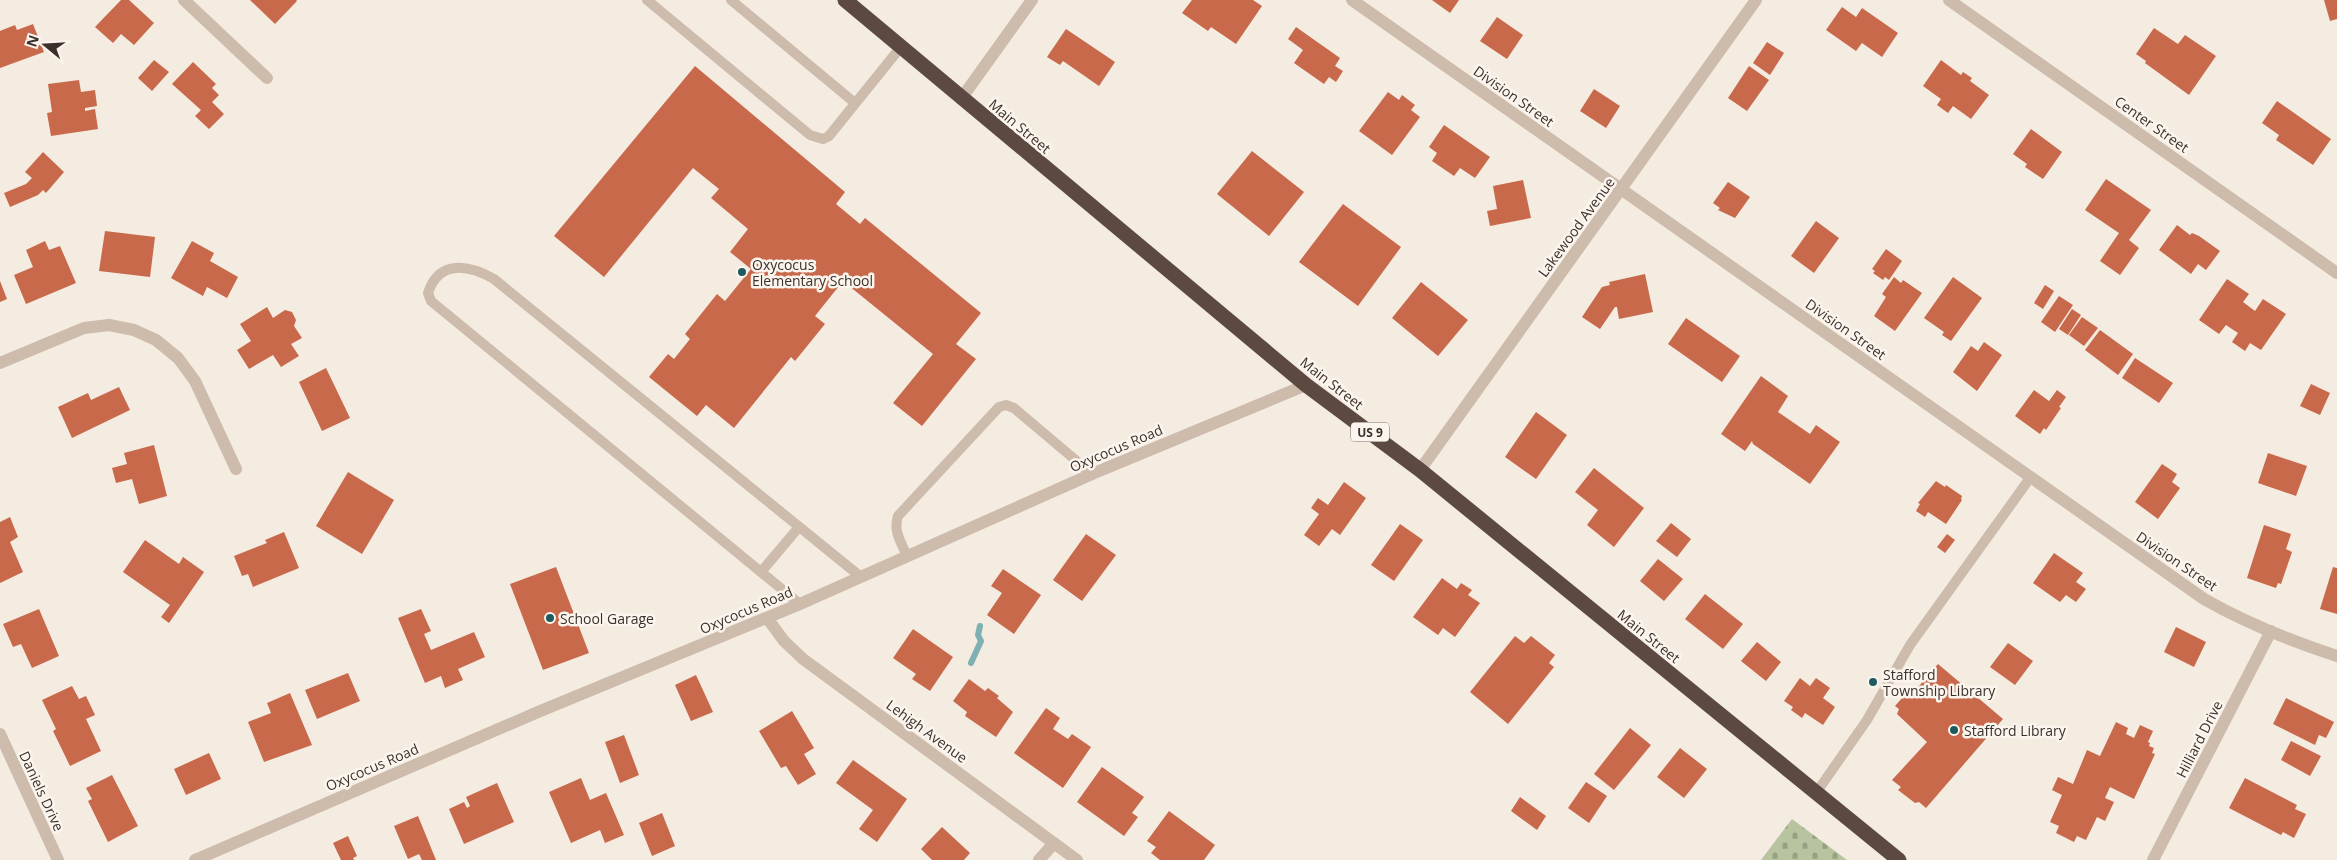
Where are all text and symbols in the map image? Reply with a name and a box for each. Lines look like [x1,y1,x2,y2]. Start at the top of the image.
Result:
north arrow [20,20,70,70]
text: N [21,32,43,49]
street label: Division Street [1470,61,1558,131]
street label: Center Street [2111,91,2193,157]
street label: Main Street [985,95,1055,157]
street label: Lakewood Avenue [1533,173,1619,281]
place label: Oxycocus Elementary School [752,255,873,290]
marker: Oxycocus Elementary School [736,266,748,278]
street label: Division Street [1802,294,1890,364]
street label: Main Street [1297,352,1367,414]
street label: Oxycocus Road [1067,420,1165,476]
road number: US 9 [1351,422,1389,442]
street label: Division Street [2133,527,2221,595]
street label: Oxycocus Road [697,582,795,638]
street label: Main Street [1614,605,1684,667]
place label: School Garage [560,609,654,628]
marker: School Garage [544,612,556,624]
place label: Stafford Township Library [1883,665,1996,700]
marker: Stafford Township Library [1867,676,1879,688]
street label: Lehigh Avenue [883,695,971,767]
street label: Hilliard Drive [2171,697,2227,781]
place label: Stafford Library [1964,721,2067,740]
marker: Stafford Library [1948,724,1960,736]
street label: Oxycocus Road [323,739,421,795]
street label: Daniels Drive [15,748,69,834]

